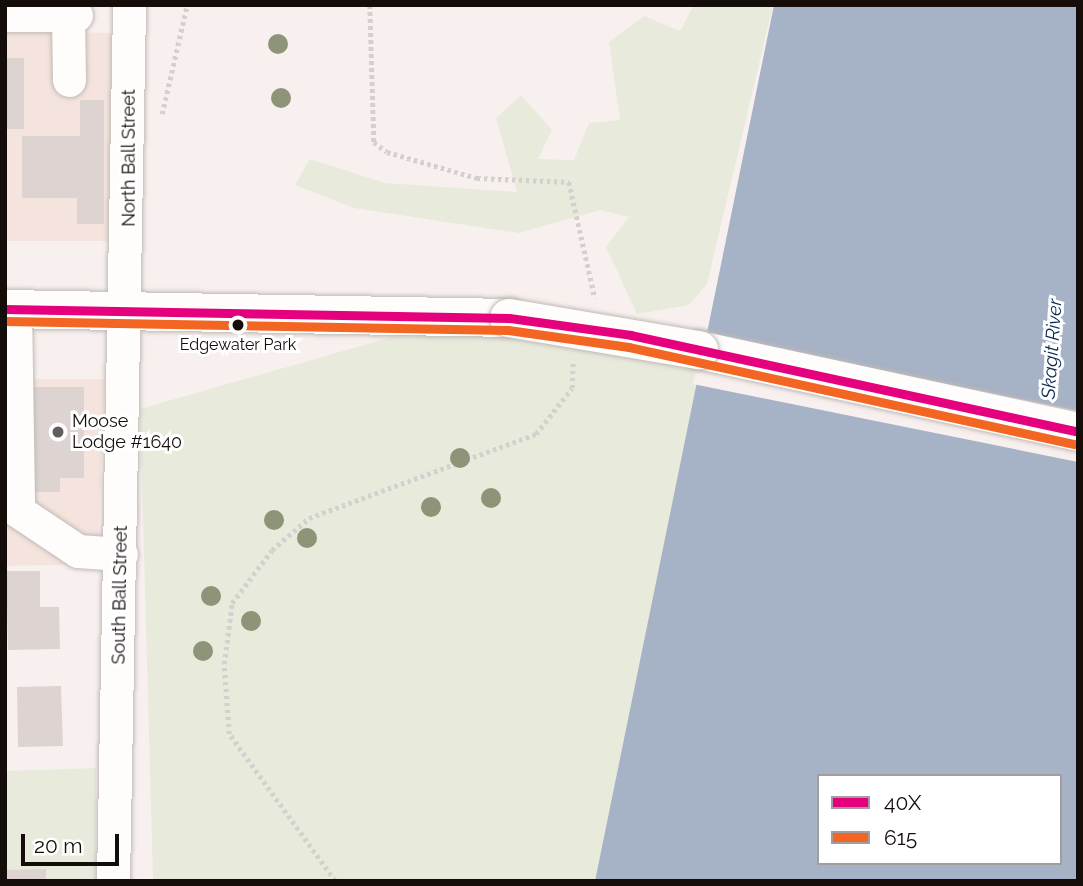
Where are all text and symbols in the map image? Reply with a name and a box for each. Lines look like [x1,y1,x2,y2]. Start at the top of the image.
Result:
street label: North Ball Street [118,89,140,227]
water label: Skagit River [1037,298,1067,400]
marker: Edgewater Park [231,318,245,332]
place label: Edgewater Park [180,335,296,355]
place label: Moose Lodge #1640 [72,411,182,453]
marker: Moose Lodge #1640 [50,424,66,440]
street label: South Ball Street [108,525,132,665]
legend [817,774,1062,865]
text: 40X [884,790,921,815]
scale bar [24,820,122,864]
text: 615 [884,825,917,850]
text: 20 m [34,833,82,858]

